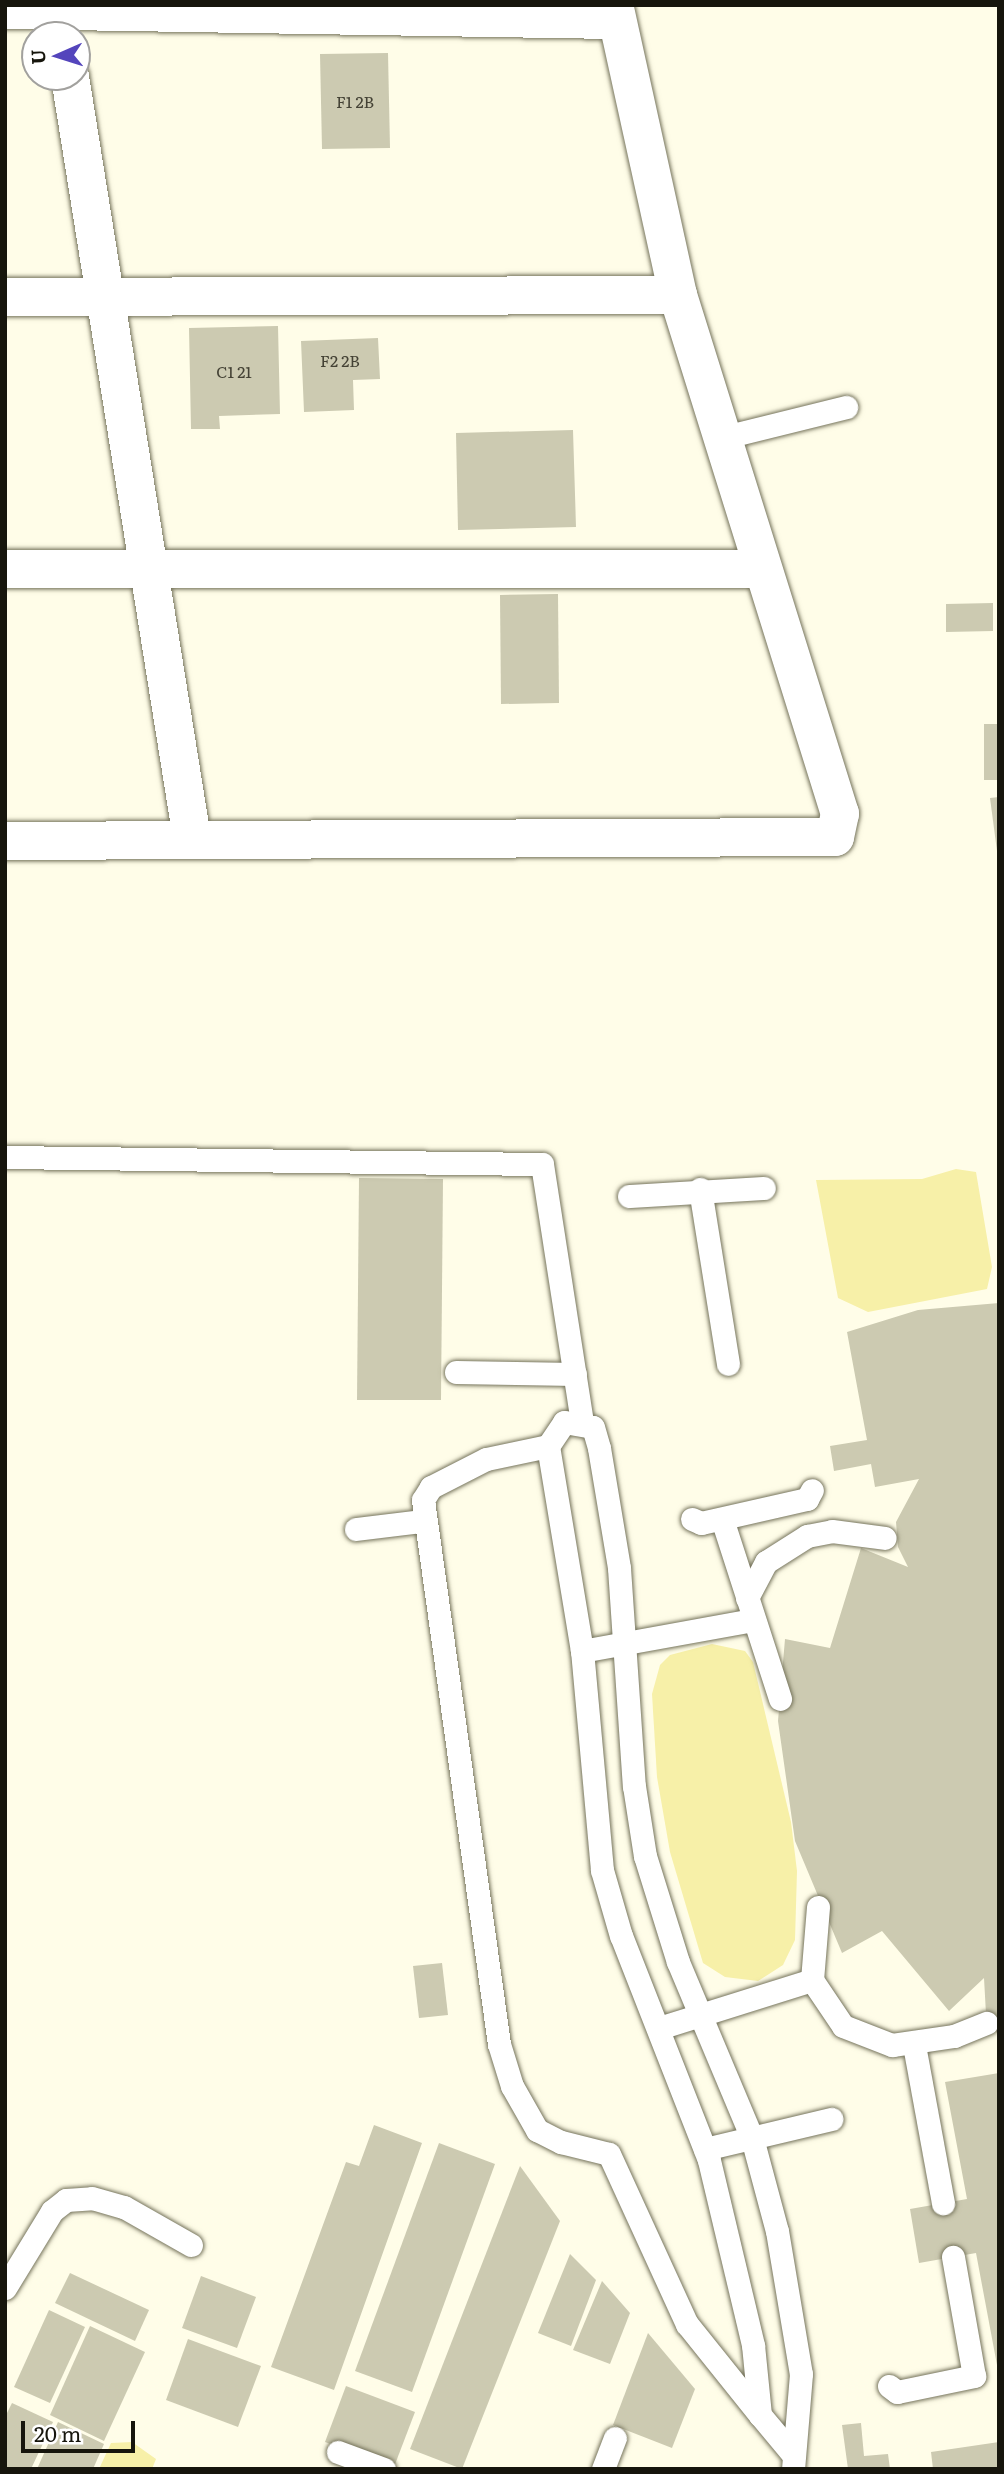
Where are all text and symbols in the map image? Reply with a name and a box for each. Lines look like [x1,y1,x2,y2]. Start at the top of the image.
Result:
north arrow [21,21,91,91]
text: U [23,49,51,65]
house number: F1 2B [336,91,374,111]
house number: F2 2B [320,350,360,370]
house number: C1 21 [216,361,252,381]
scale bar [24,2408,138,2452]
text: 20 m [34,2417,81,2448]

